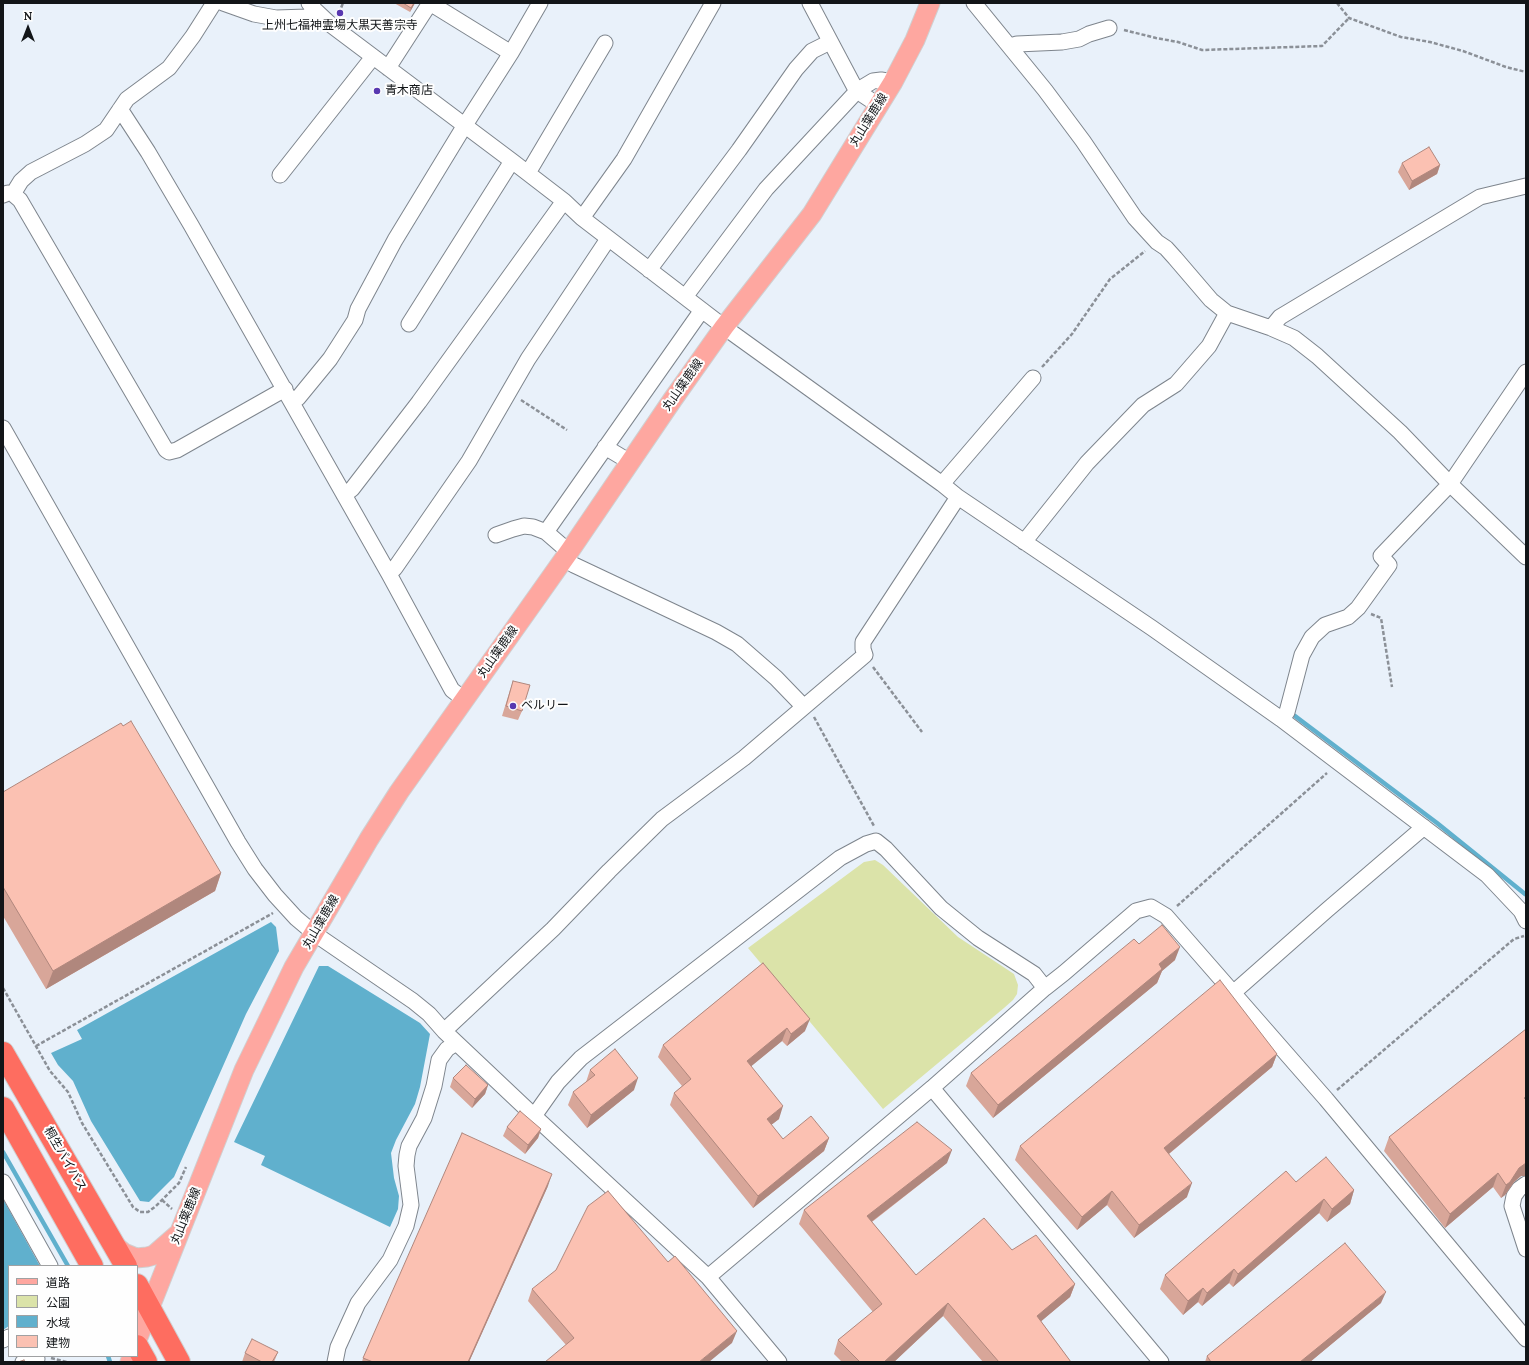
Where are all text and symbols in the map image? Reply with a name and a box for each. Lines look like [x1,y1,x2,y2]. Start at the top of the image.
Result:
north arrow [8,8,48,48]
marker: 上州七福神霊場大黒天善宗寺 [335,8,345,18]
text: N [24,9,32,23]
place label: 上州七福神霊場大黒天善宗寺 [262,19,418,33]
place label: 青木商店 [385,84,433,98]
marker: 青木商店 [372,86,382,96]
street label: 丸山葉鹿線 [847,91,891,149]
street label: 丸山葉鹿線 [660,356,706,414]
street label: 丸山葉鹿線 [475,623,521,681]
place label: ベルリー [521,699,569,713]
marker: ベルリー [508,701,518,711]
street label: 丸山葉鹿線 [300,892,342,952]
street label: 桐生バイパス [41,1124,89,1194]
street label: 丸山葉鹿線 [168,1185,204,1247]
legend [8,1265,138,1357]
text: 道路 [46,1275,70,1290]
text: 公園 [46,1295,70,1310]
text: 水域 [46,1315,70,1330]
text: 建物 [46,1335,70,1350]

